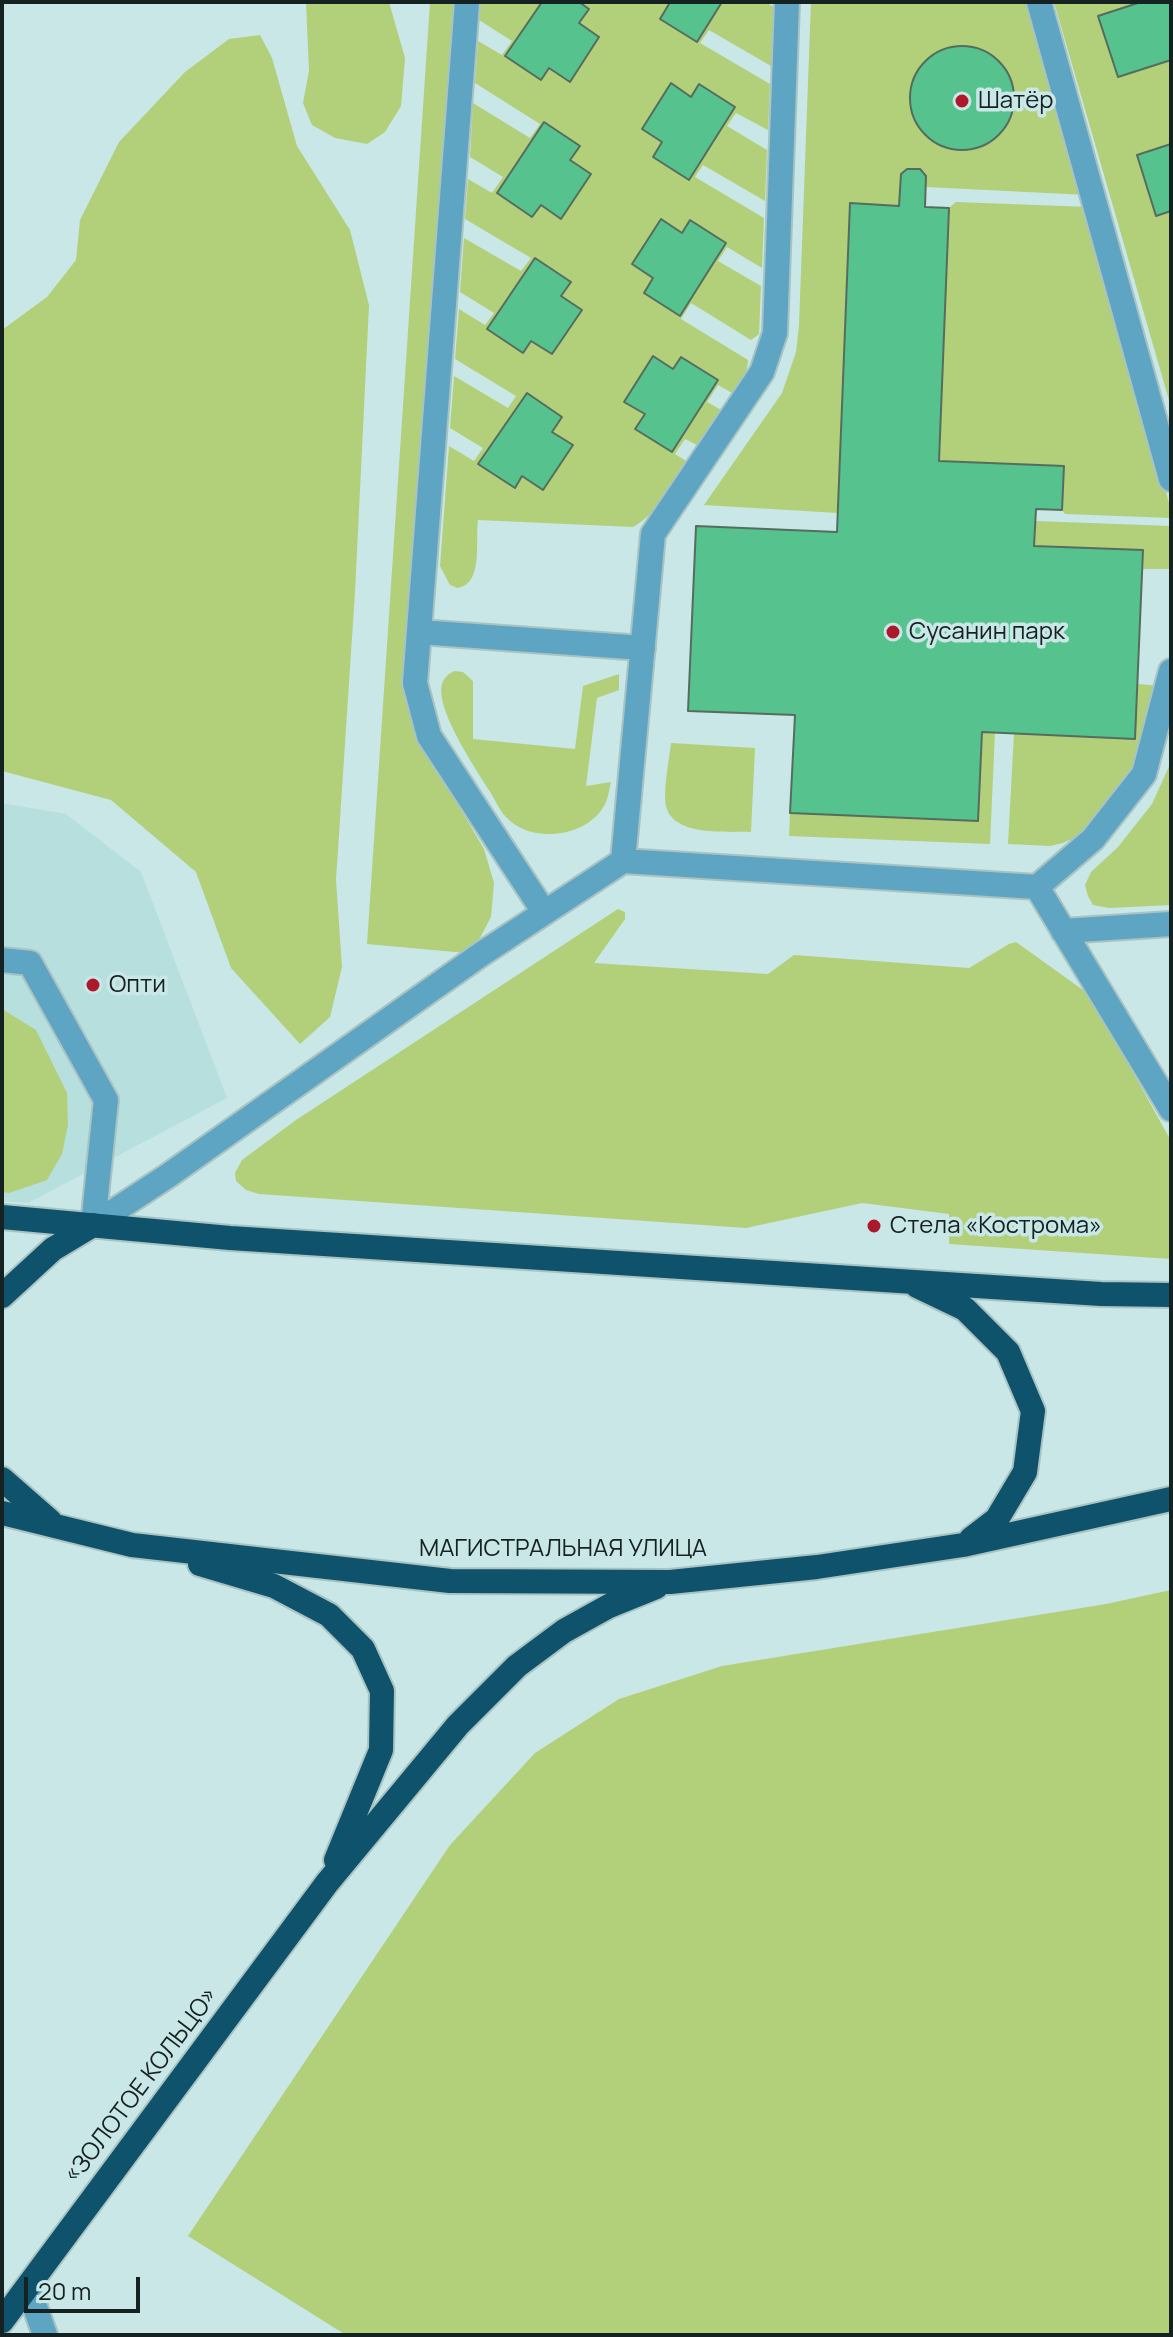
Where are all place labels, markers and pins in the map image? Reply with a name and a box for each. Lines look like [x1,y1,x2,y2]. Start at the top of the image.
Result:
place label: Шатёр [978,87,1053,115]
marker: Шатёр [953,92,971,110]
place label: Сусанин парк [909,618,1065,646]
marker: Сусанин парк [884,623,902,641]
place label: Опти [109,971,166,999]
marker: Опти [84,976,102,994]
place label: Стела «Кострома» [890,1212,1102,1240]
marker: Стела «Кострома» [865,1217,883,1235]

